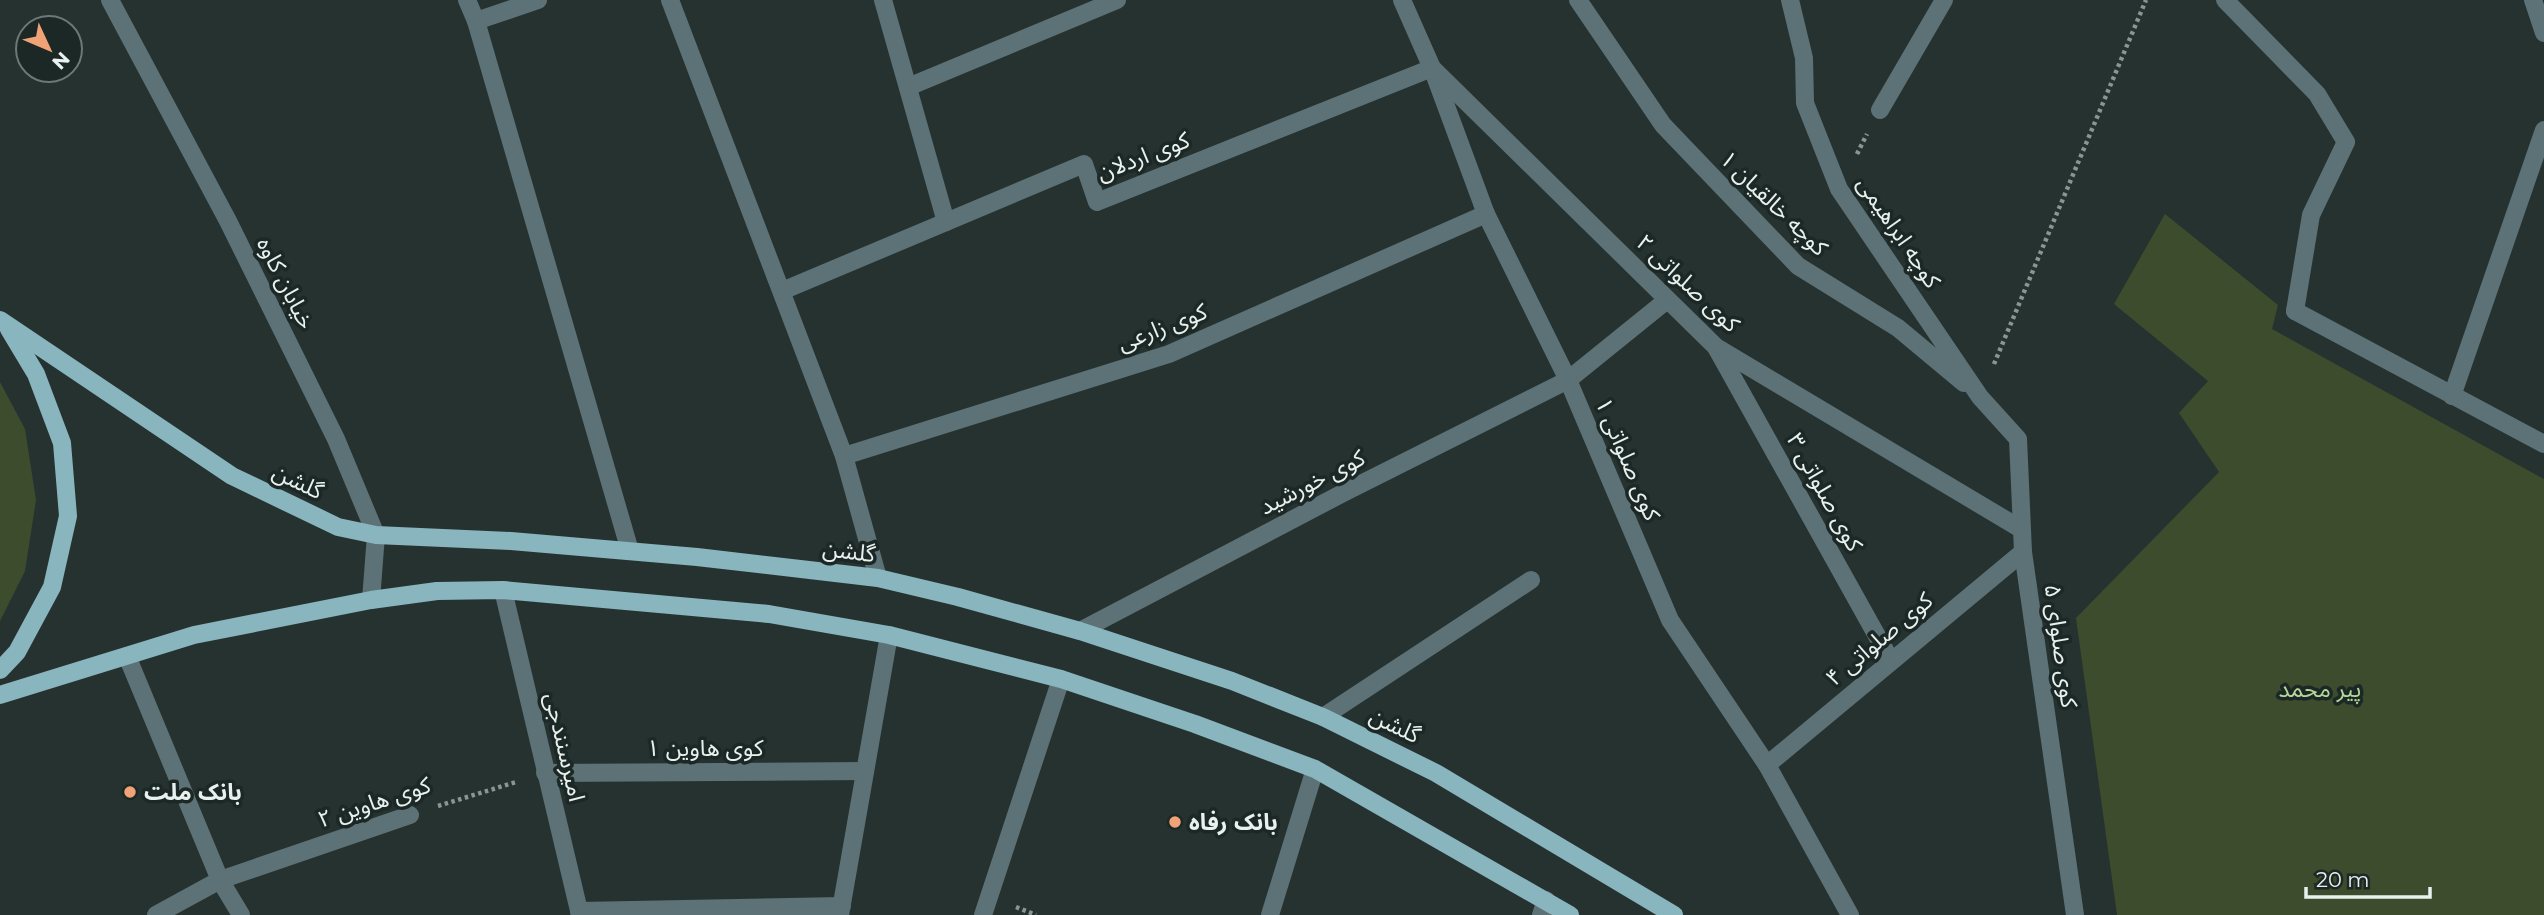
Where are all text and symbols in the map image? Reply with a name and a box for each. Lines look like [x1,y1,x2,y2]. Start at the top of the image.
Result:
north arrow [14,14,84,84]
text: N [47,47,74,74]
street label: کوی اردلان [1093,125,1194,186]
street label: کوچه خالقیان ۱ [1714,145,1834,262]
street label: کوچه ابراهیمی [1851,171,1947,294]
street label: کوی صلواتی ۲ [1631,228,1746,338]
street label: خیابان کاوه [251,232,321,334]
street label: کوی زارعی [1113,297,1211,357]
street label: کوی صلواتی ۱ [1590,393,1667,525]
street label: کوی صلواتی ۳ [1781,428,1869,556]
street label: کوی خورشید [1254,443,1370,521]
street label: گلشن [268,457,328,505]
street label: گلشن [821,534,877,568]
street label: کوی صلوای ۵ [2038,582,2084,710]
street label: کوی صلواتی ۴ [1820,586,1939,692]
park label: پیر محمد [2279,675,2361,704]
street label: امیرسنندجی [539,690,591,804]
street label: گلشن [1365,701,1425,749]
street label: کوی هاوین ۱ [647,734,764,762]
street label: کوی هاوین ۲ [314,770,434,833]
place label: بانک ملت [144,778,242,806]
marker: بانک ملت [122,784,138,800]
place label: بانک رفاه [1189,808,1278,836]
marker: بانک رفاه [1167,814,1183,830]
scale bar [2306,856,2430,900]
text: 20 m [2316,867,2370,892]

